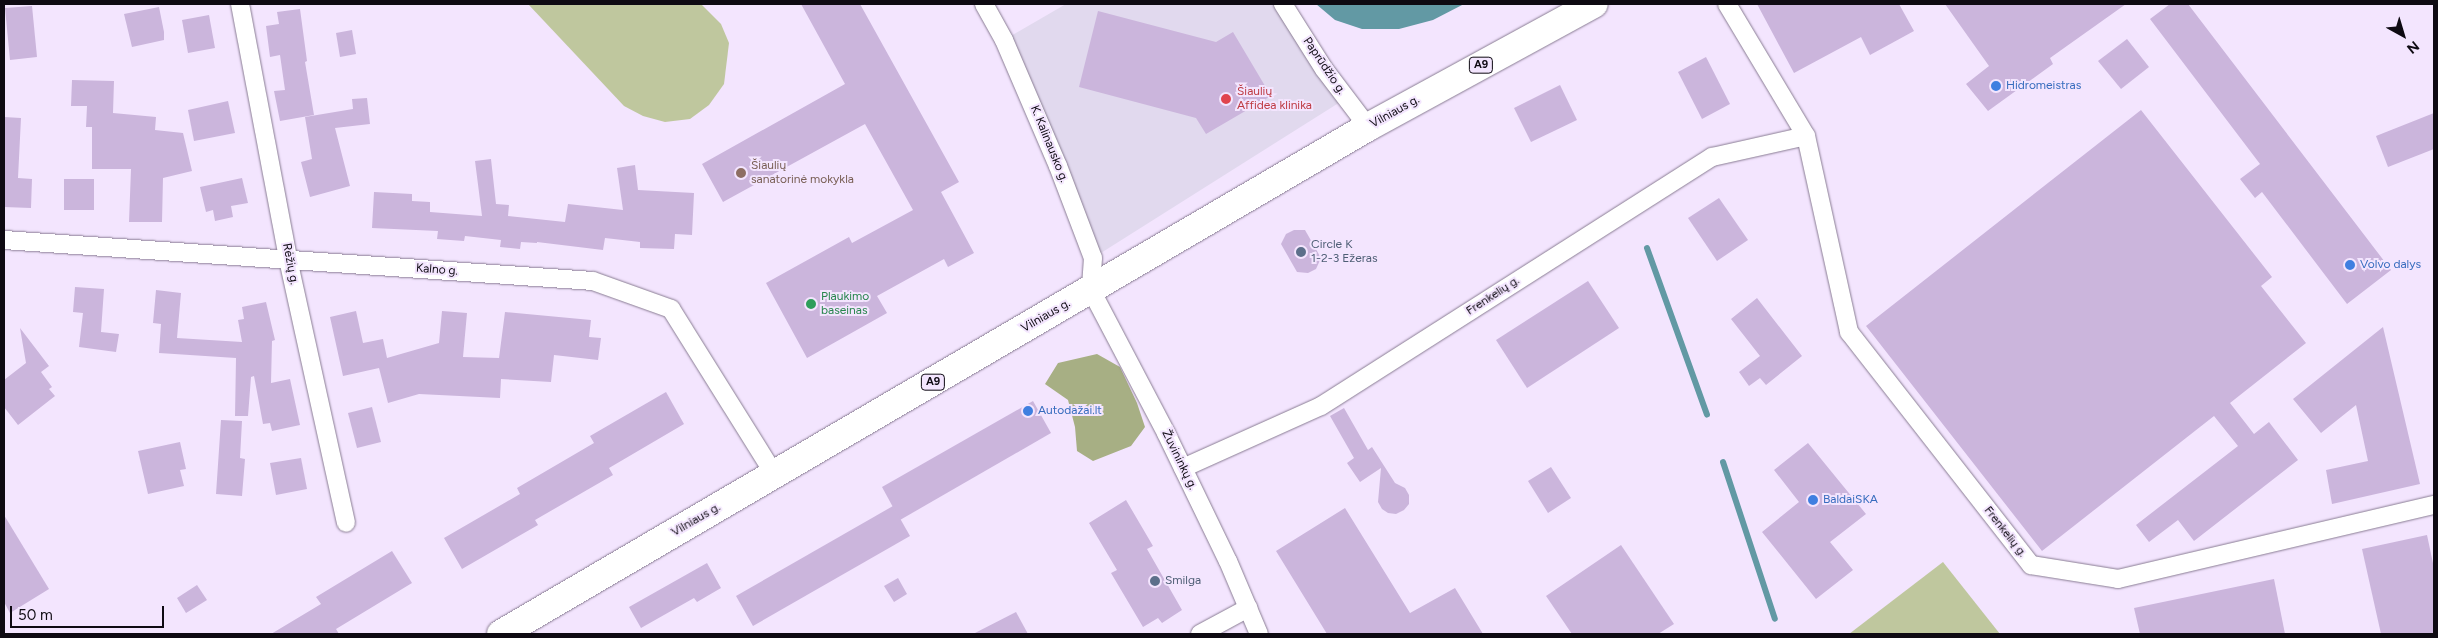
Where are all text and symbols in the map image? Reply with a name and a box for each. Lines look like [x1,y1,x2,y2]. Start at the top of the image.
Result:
north arrow [2378,10,2428,60]
street label: Paprūdžio g. [1300,35,1348,97]
text: N [2403,37,2422,57]
road number: A9 [1468,56,1494,74]
place label: Hidromeistras [2006,79,2081,93]
marker: Hidromeistras [1990,80,2002,92]
place label: Šiaulių Affidea klinika [1237,85,1312,113]
marker: Šiaulių Affidea klinika [1219,92,1233,106]
street label: Vilniaus g. [1368,93,1422,131]
street label: K. Kalinausko g. [1027,103,1071,185]
place label: Šiaulių sanatorinė mokykla [751,159,854,187]
marker: Šiaulių sanatorinė mokykla [735,167,747,179]
place label: Circle K 1-2-3 Ežeras [1311,238,1377,266]
street label: Rėžių g. [279,242,301,286]
marker: Circle K 1-2-3 Ežeras [1295,246,1307,258]
place label: Volvo dalys [2360,258,2421,272]
marker: Volvo dalys [2344,259,2356,271]
street label: Kalno g. [415,261,459,279]
street label: Frenkelių g. [1464,273,1522,319]
place label: Plaukimo baseinas [821,290,869,318]
street label: Vilniaus g. [1019,296,1073,336]
marker: Plaukimo baseinas [805,298,817,310]
road number: A9 [920,374,946,391]
place label: Autodažai.lt [1038,404,1102,418]
marker: Autodažai.lt [1022,405,1034,417]
street label: Žuvininkų g. [1158,428,1200,492]
place label: BaldaiSKA [1823,493,1878,507]
marker: BaldaiSKA [1807,494,1819,506]
street label: Vilniaus g. [669,500,723,540]
street label: Frenkelių g. [1981,504,2029,560]
place label: Smilga [1165,574,1201,588]
marker: Smilga [1149,575,1161,587]
scale bar [12,596,166,628]
text: 50 m [18,606,53,624]

